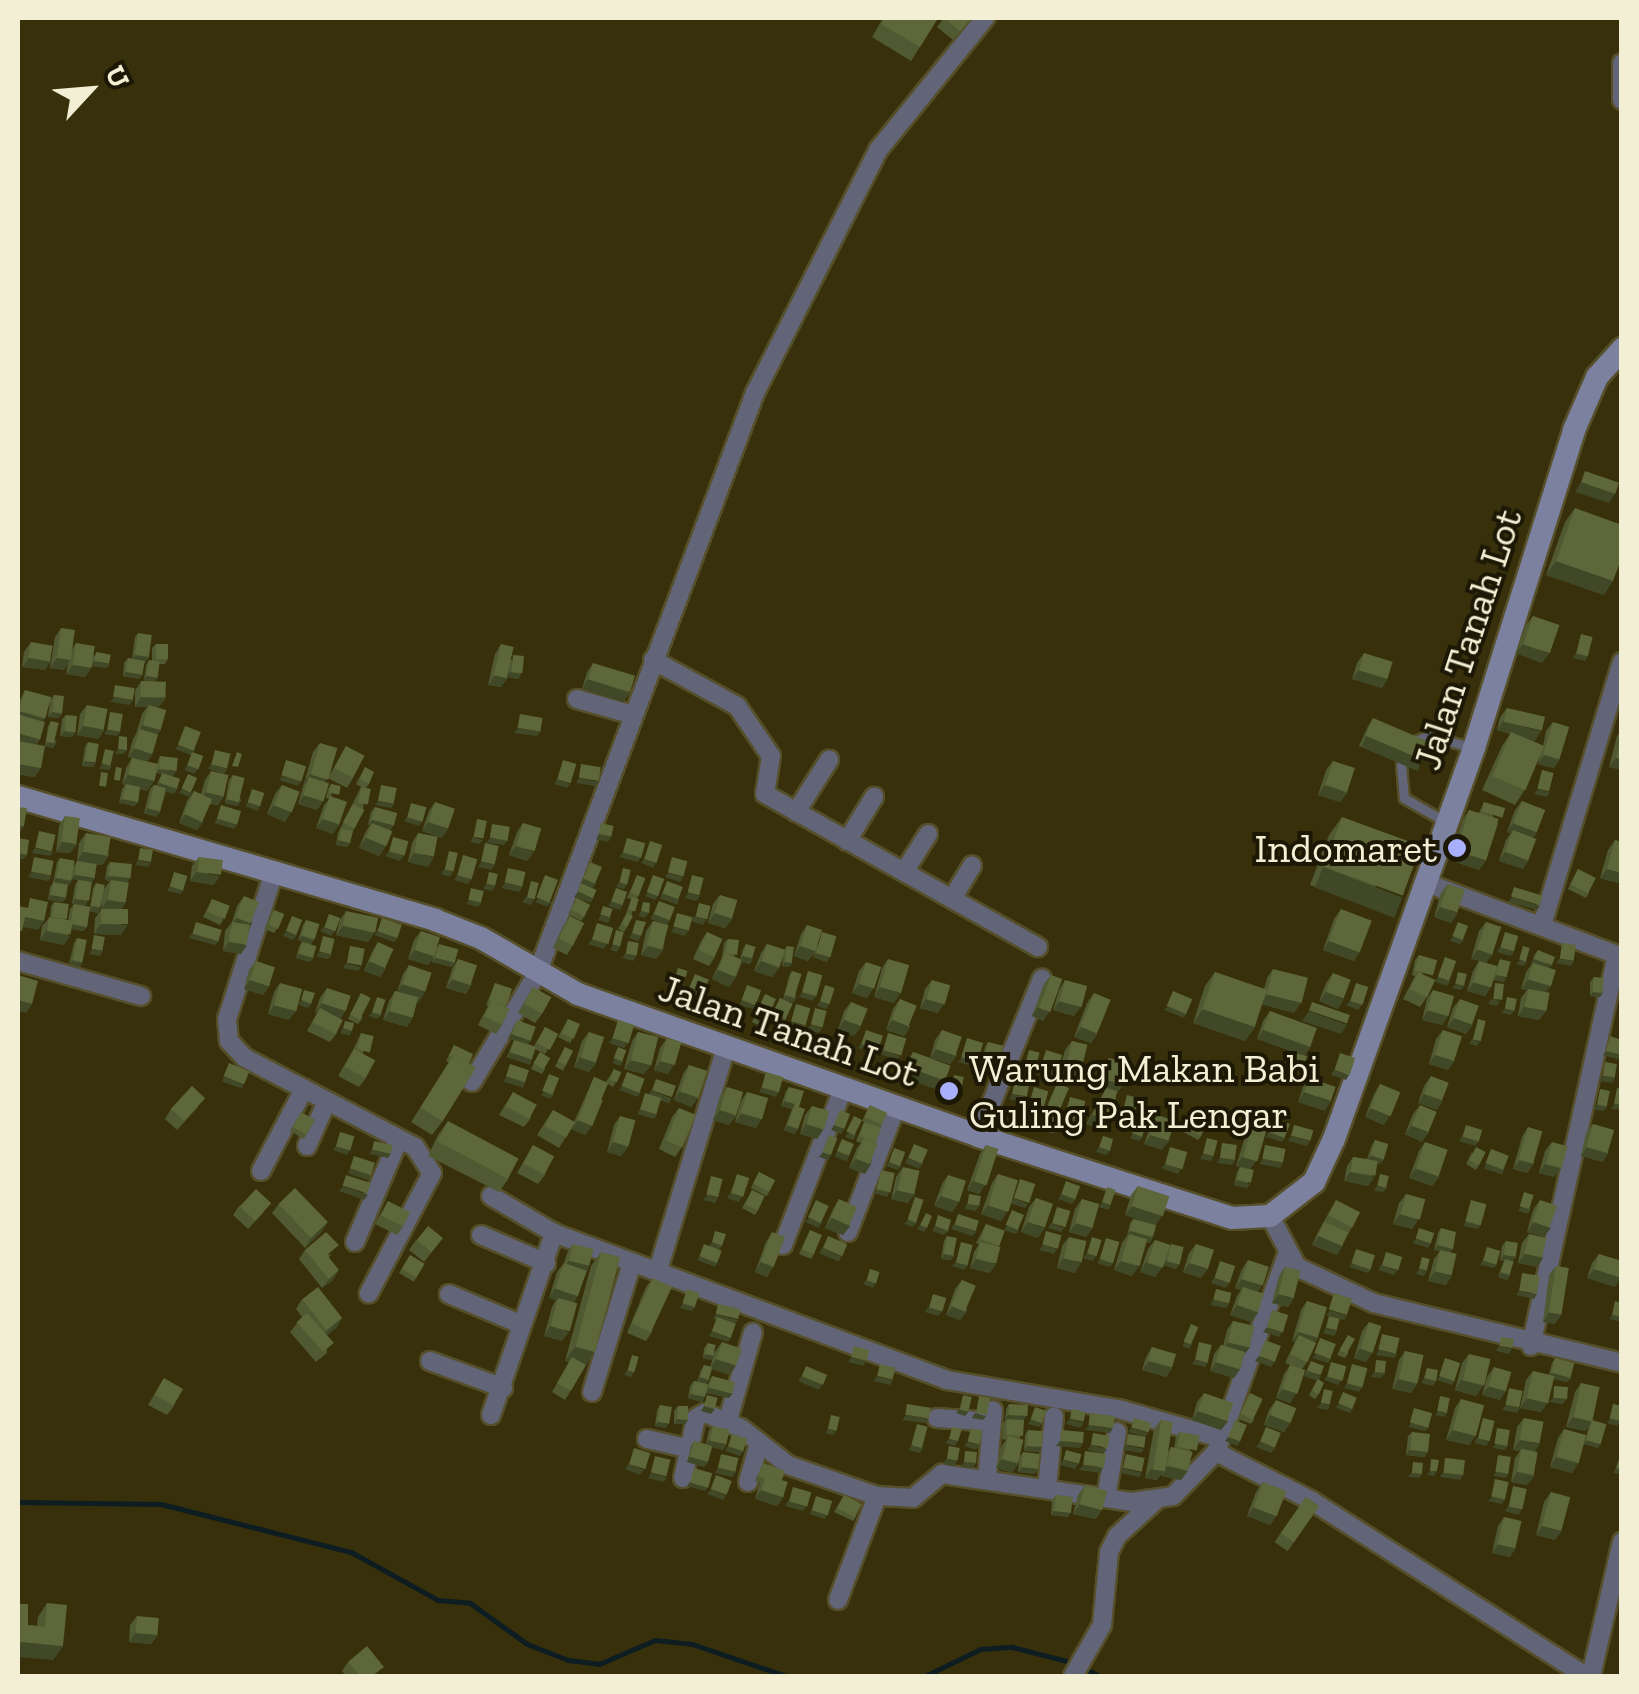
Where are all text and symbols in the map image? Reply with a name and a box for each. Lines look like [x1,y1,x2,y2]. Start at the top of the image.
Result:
north arrow [40,40,140,140]
text: U [98,60,137,93]
street label: Jalan Tanah Lot [1402,502,1532,776]
place label: Indomaret [1254,824,1437,872]
marker: Indomaret [1446,837,1468,859]
street label: Jalan Tanah Lot [652,963,926,1097]
place label: Warung Makan Babi Guling Pak Lengar [969,1044,1319,1138]
marker: Warung Makan Babi Guling Pak Lengar [938,1080,960,1102]

